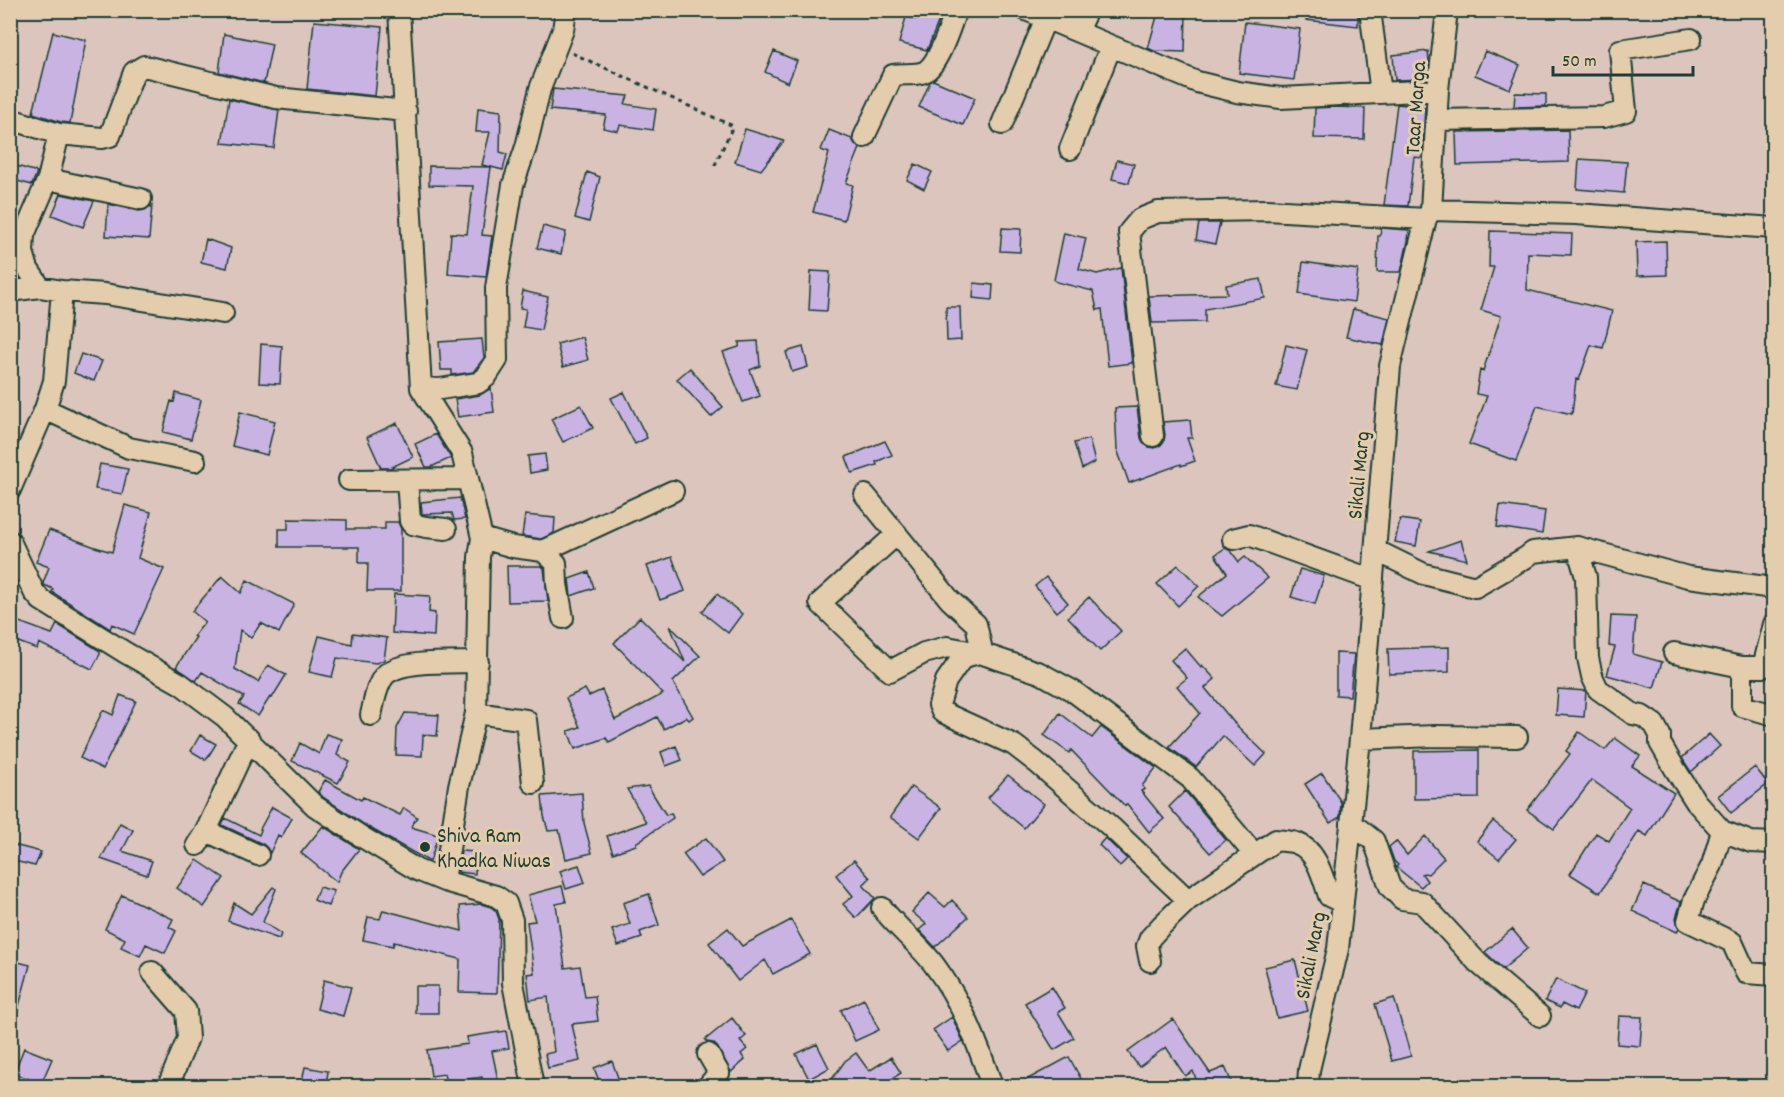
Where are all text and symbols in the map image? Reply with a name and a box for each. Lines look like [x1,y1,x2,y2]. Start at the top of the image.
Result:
scale bar [1553,39,1692,77]
text: 50 m [1562,50,1597,75]
street label: Taar Marga [1399,60,1436,156]
street label: Sikali Marg [1341,430,1380,521]
place label: Shiva Ram Khadka Niwas [437,822,551,878]
marker: Shiva Ram Khadka Niwas [418,840,432,854]
street label: Sikali Marg [1289,909,1336,1002]

